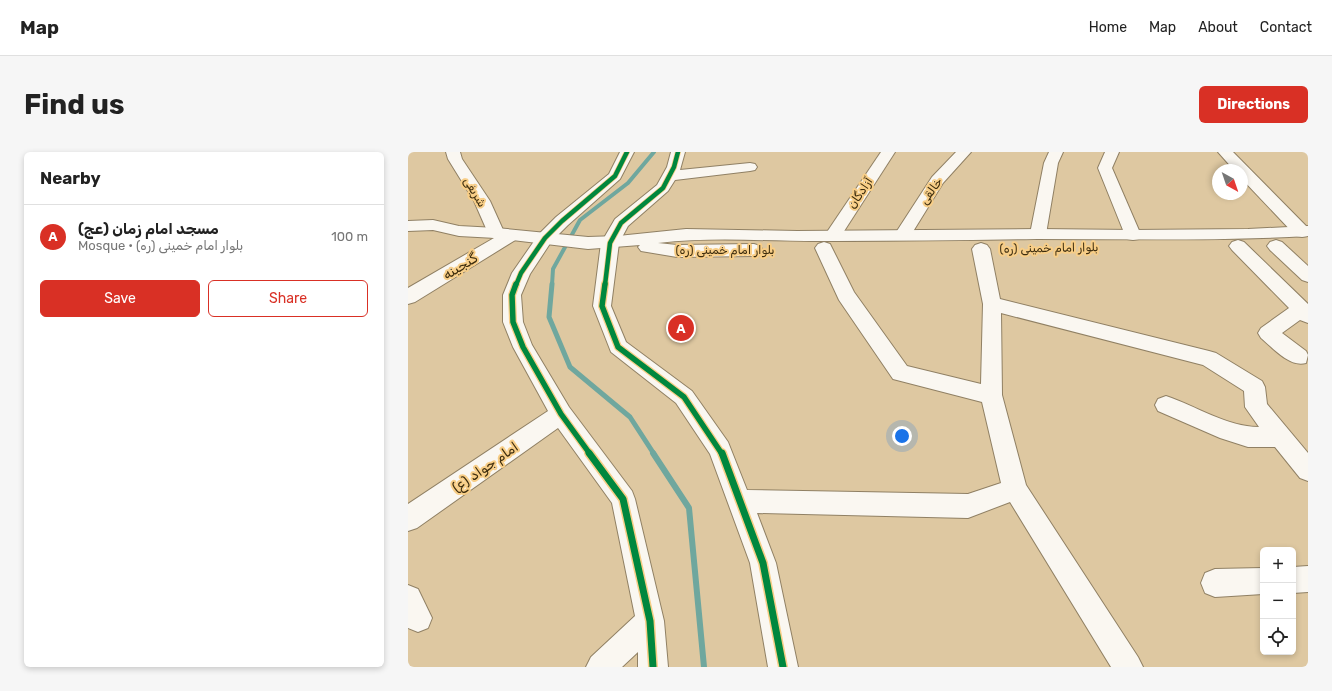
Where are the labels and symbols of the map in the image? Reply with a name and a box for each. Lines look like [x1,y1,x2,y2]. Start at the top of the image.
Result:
north arrow [1212,164,1248,200]
street label: شریفی [460,174,489,210]
street label: آزادگان [845,174,877,212]
street label: خالقی [917,175,946,208]
street label: بلوار امام خمینی (ره) [999,240,1099,258]
street label: بلوار امام خمینی (ره) [676,243,774,259]
street label: گنجینه [440,249,481,283]
pin: A [668,313,694,343]
your location [892,426,912,446]
street label: امام جواد (ع) [449,438,523,498]

